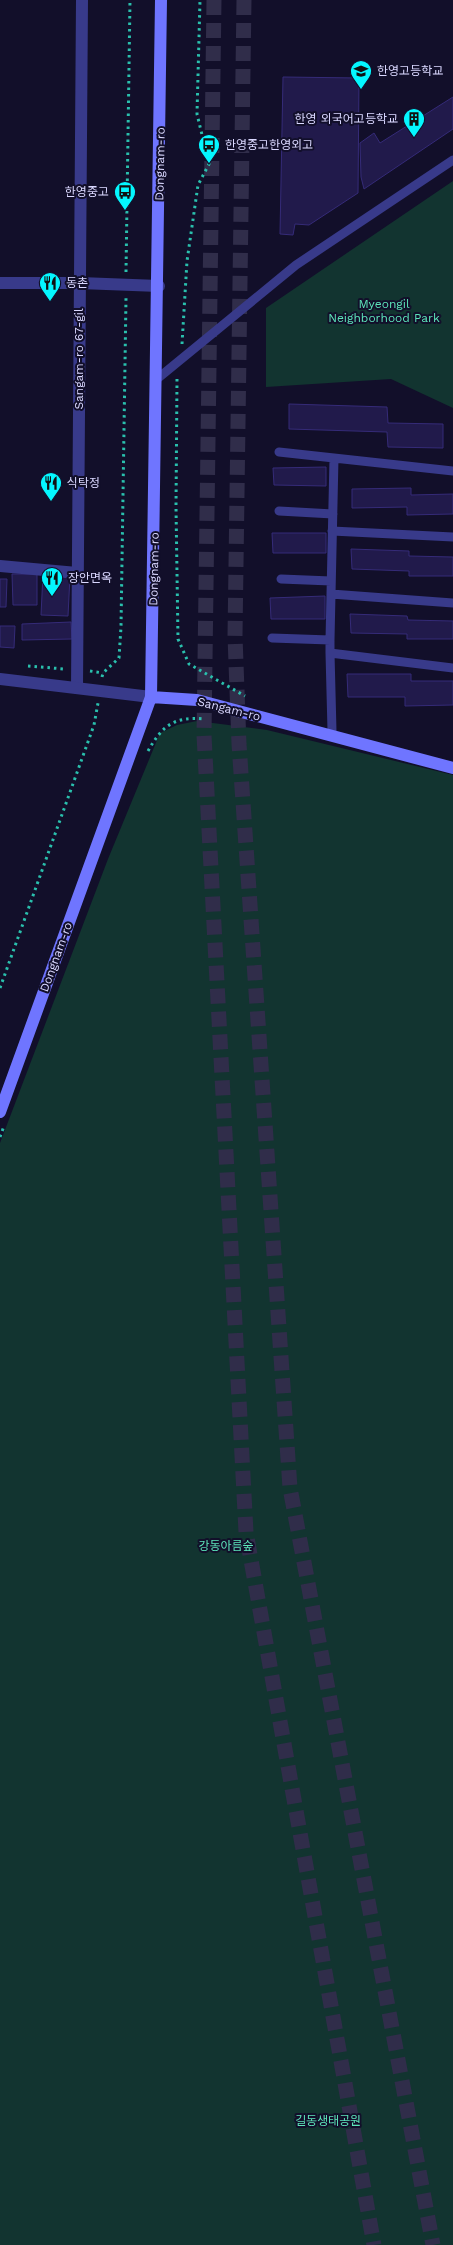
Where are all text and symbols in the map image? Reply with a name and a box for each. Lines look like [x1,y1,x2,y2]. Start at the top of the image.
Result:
school or university icon: 한영고등학교 [349,59,373,90]
place label: 한영고등학교 [377,64,443,78]
building icon: 한영 외국어고등학교 [402,107,426,138]
place label: 한영 외국어고등학교 [295,112,398,126]
street label: Dongnam-ro [152,127,168,201]
bus stop icon: 한영중고한영외고 [197,133,221,164]
place label: 한영중고한영외고 [225,138,313,152]
bus stop icon: 한영중고 [113,180,137,211]
place label: 한영중고 [65,185,109,199]
restaurant icon: 동촌 [38,271,62,302]
place label: 동촌 [66,276,88,290]
park label: Myeongil Neighborhood Park [328,297,440,325]
street label: Sangam-ro 67-gil [72,308,86,410]
restaurant icon: 식탁정 [39,471,63,502]
place label: 식탁정 [67,476,100,490]
street label: Dongnam-ro [146,532,162,606]
restaurant icon: 장안면옥 [40,566,64,597]
place label: 장안면옥 [68,571,112,585]
street label: Sangam-ro [196,694,262,724]
street label: Dongnam-ro [37,920,75,994]
park label: 강동아름숲 [198,1539,254,1553]
park label: 길동생태공원 [295,2114,361,2128]

